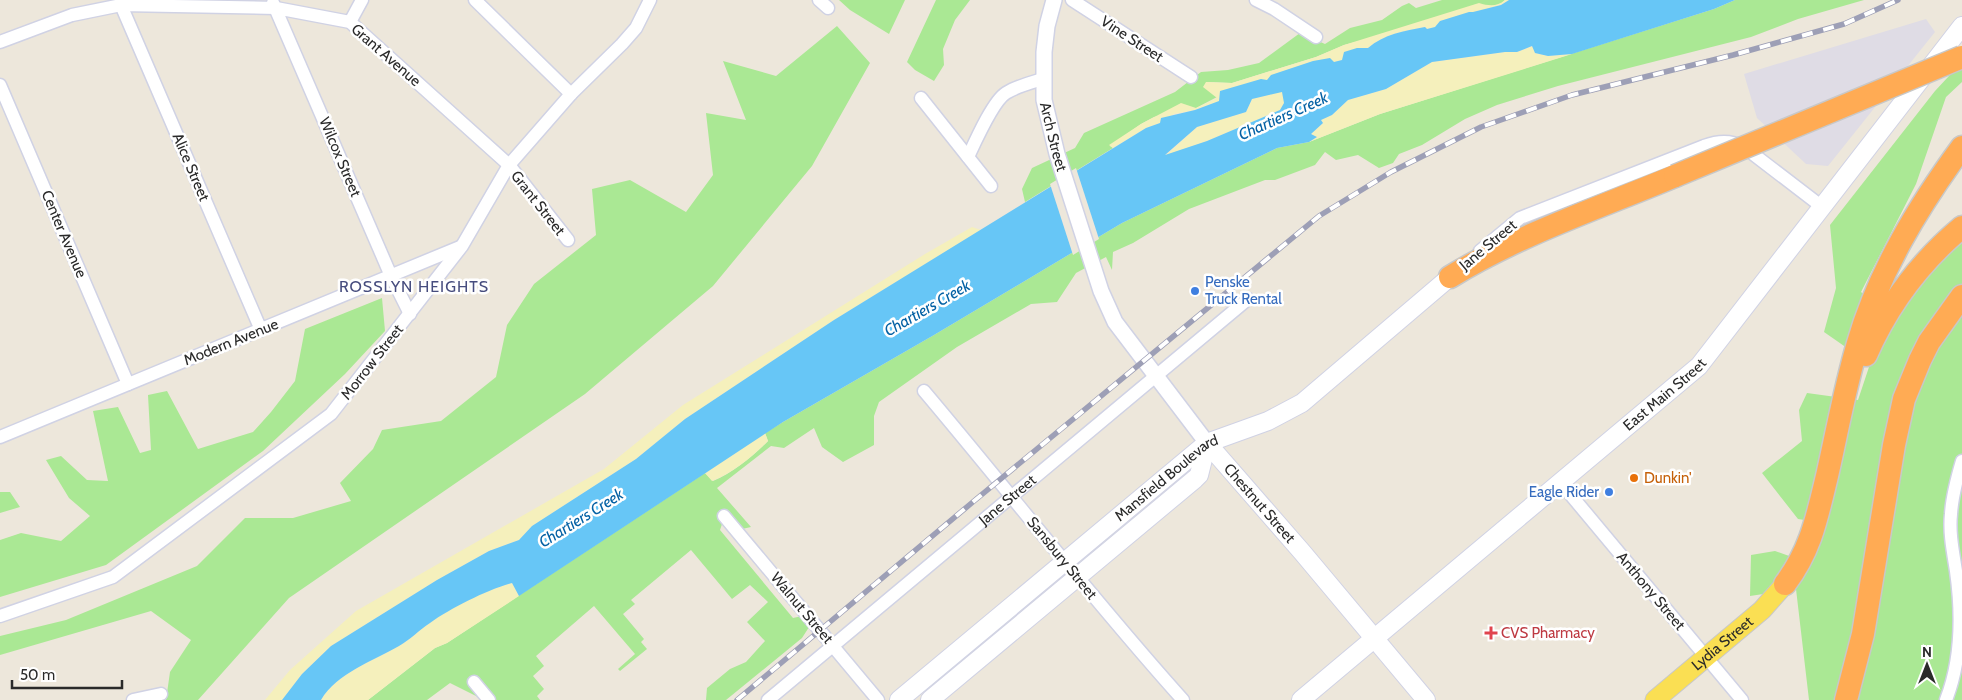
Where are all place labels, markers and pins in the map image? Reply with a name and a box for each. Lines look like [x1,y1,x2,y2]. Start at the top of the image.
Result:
place label: Penske Truck Rental [1205,273,1282,308]
marker: Penske Truck Rental [1189,285,1201,297]
place label: Dunkin' [1644,469,1692,487]
marker: Dunkin' [1628,472,1640,484]
place label: Eagle Rider [1529,483,1599,501]
marker: Eagle Rider [1603,486,1615,498]
place label: CVS Pharmacy [1501,624,1595,642]
marker: CVS Pharmacy [1485,627,1497,639]

